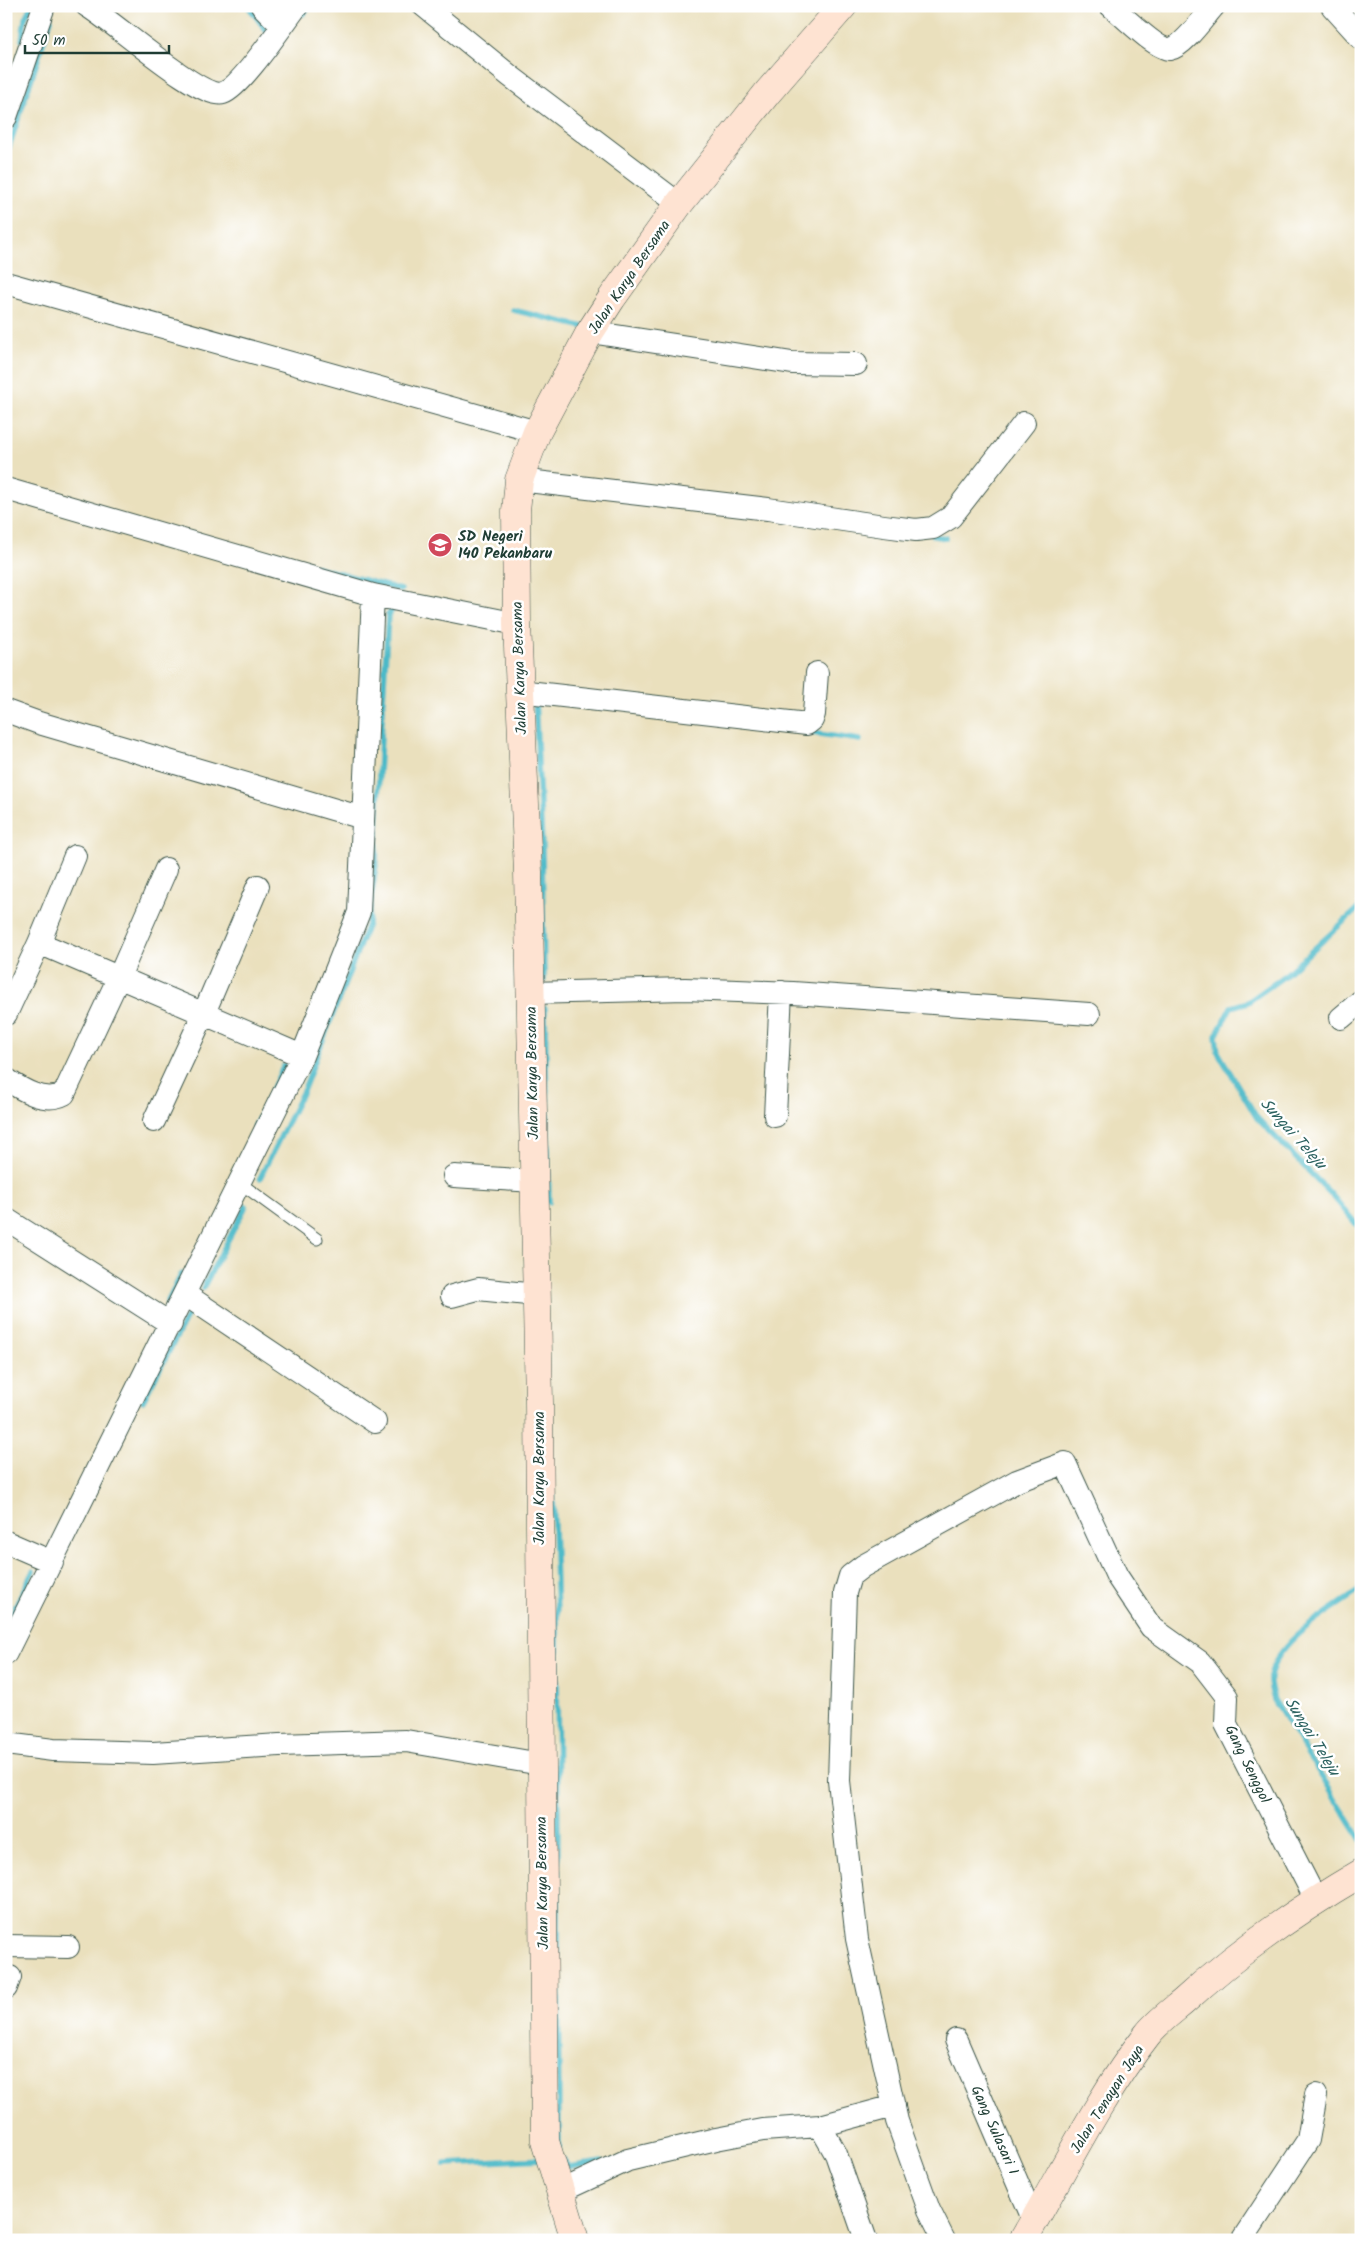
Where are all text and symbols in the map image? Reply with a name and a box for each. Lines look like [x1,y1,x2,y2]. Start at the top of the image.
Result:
scale bar [25,22,169,54]
text: 50 m [32,29,66,53]
street label: Jalan Karya Bersama [583,216,677,340]
place label: SD Negeri 140 Pekanbaru [458,525,553,566]
school or university icon: SD Negeri 140 Pekanbaru [427,532,453,558]
street label: Jalan Karya Bersama [506,601,534,735]
street label: Jalan Karya Bersama [520,1006,546,1140]
water label: Sungai Teleju [1254,1093,1333,1177]
street label: Jalan Karya Bersama [528,1411,552,1545]
water label: Sungai Teleju [1278,1693,1347,1783]
street label: Gang Senggol [1218,1721,1277,1808]
street label: Jalan Karya Bersama [530,1816,556,1950]
street label: Jalan Tenayan Jaya [1065,2040,1151,2159]
street label: Gang Sulasari I [964,2082,1025,2179]

